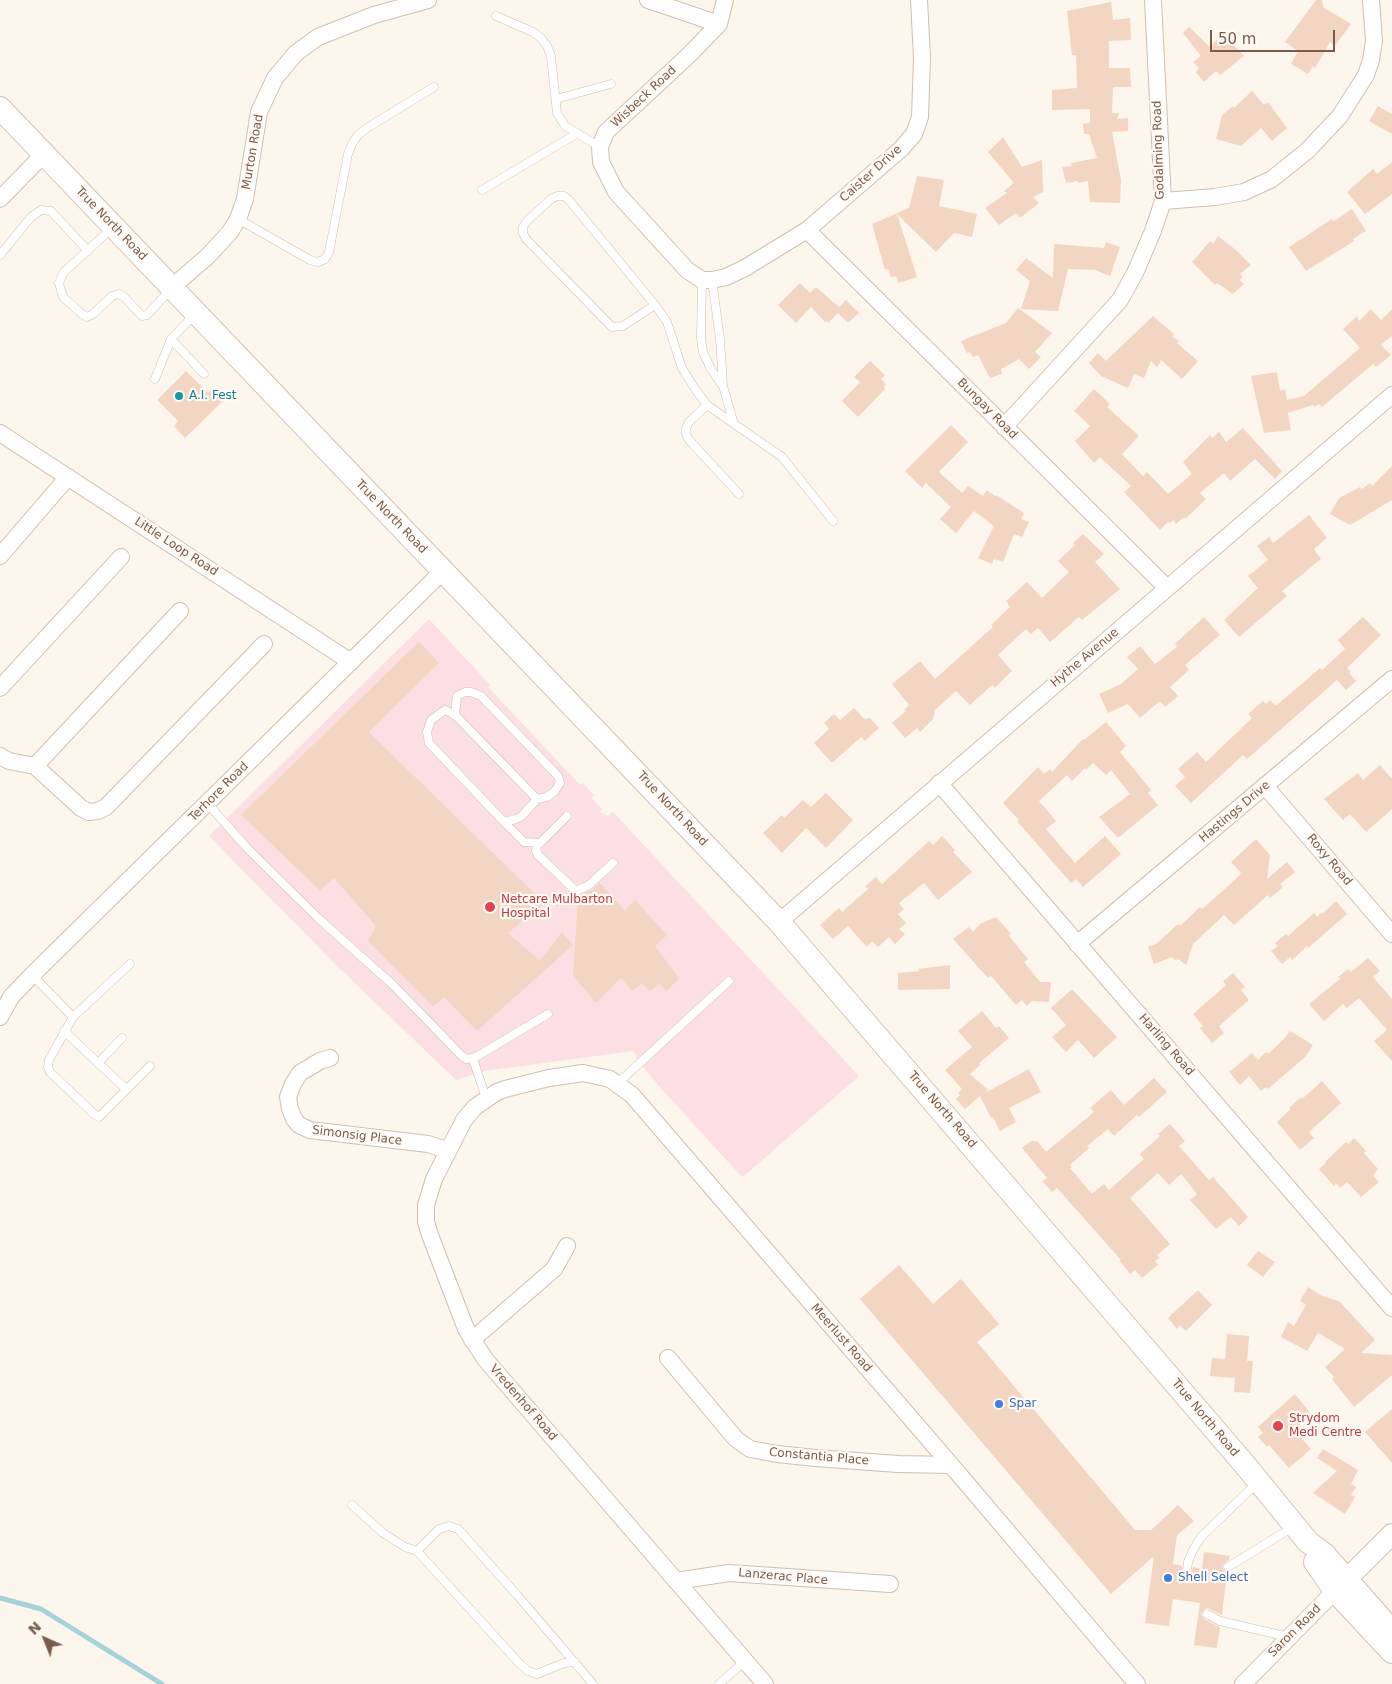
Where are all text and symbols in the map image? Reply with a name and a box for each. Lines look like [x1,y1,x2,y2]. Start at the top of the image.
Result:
scale bar [1212,20,1337,52]
text: 50 m [1218,30,1256,48]
street label: Wisbeck Road [608,63,680,131]
street label: Godalming Road [1150,100,1168,200]
street label: Murton Road [239,113,267,191]
street label: Caister Drive [837,143,905,205]
street label: True North Road [72,184,150,264]
street label: Bungay Road [954,376,1020,442]
place label: A.I. Fest [189,389,237,403]
marker: A.I. Fest [173,390,185,402]
street label: True North Road [352,477,430,557]
street label: Little Loop Road [132,515,220,579]
street label: Hythe Avenue [1048,625,1122,691]
street label: Terhore Road [186,759,252,825]
street label: True North Road [634,769,710,849]
street label: Hastings Drive [1197,778,1273,846]
street label: Roxy Road [1303,831,1355,889]
place label: Netcare Mulbarton Hospital [501,893,613,921]
marker: Netcare Mulbarton Hospital [483,900,497,914]
street label: Harling Road [1135,1011,1197,1079]
street label: True North Road [905,1069,979,1151]
street label: Simonsig Place [311,1123,403,1149]
street label: Meerlust Road [807,1301,875,1375]
street label: Vredenhof Road [486,1362,560,1444]
street label: True North Road [1168,1376,1242,1460]
place label: Spar [1009,1397,1037,1411]
marker: Spar [993,1398,1005,1410]
place label: Strydom Medi Centre [1289,1412,1362,1440]
marker: Strydom Medi Centre [1271,1419,1285,1433]
street label: Constantia Place [768,1445,870,1469]
street label: Lanzerac Place [738,1566,828,1588]
place label: Shell Select [1178,1571,1248,1585]
marker: Shell Select [1162,1572,1174,1584]
street label: Saron Road [1266,1602,1324,1660]
north arrow [20,1614,70,1664]
text: N [25,1618,44,1638]

